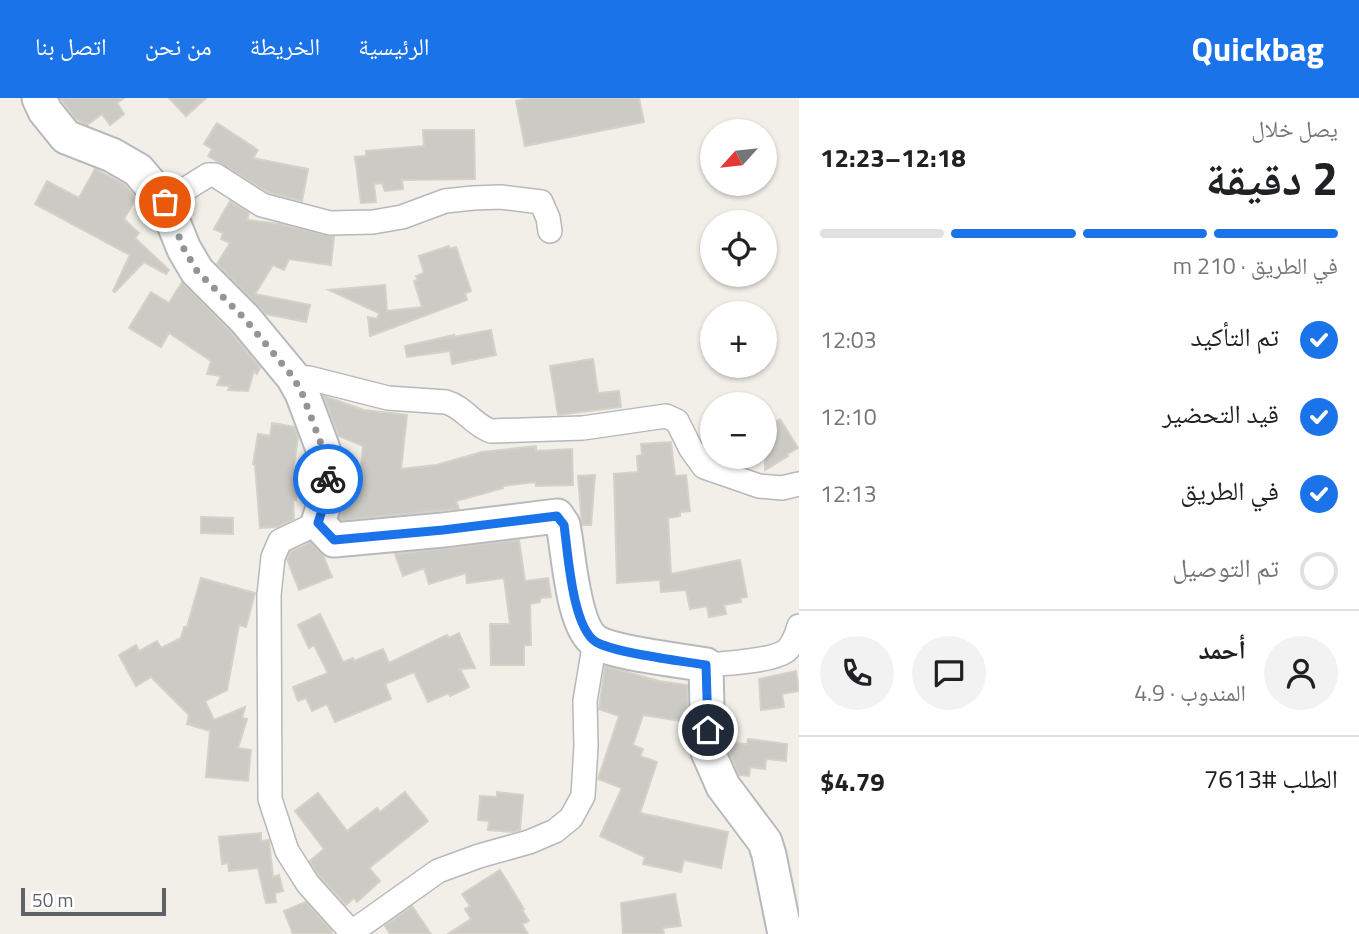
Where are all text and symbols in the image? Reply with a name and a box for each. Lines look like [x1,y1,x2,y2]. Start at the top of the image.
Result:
text: Quickbag [1192,24,1324,74]
text: اتصل بنا [35,28,107,64]
text: من نحن [145,28,212,64]
text: الخريطة [250,28,320,64]
text: الرئيسية [358,28,429,64]
text: يصل خلال [1251,111,1338,146]
north arrow [700,119,777,196]
map controls [700,119,777,469]
text: 12:18–12:23 [820,138,966,177]
text: 2 دقيقة [1206,143,1338,213]
pin [135,172,195,232]
icon: bag [146,183,184,221]
button: locate [700,210,777,287]
text: في الطريق · 210 m [1173,248,1338,283]
button: + [700,301,777,378]
text: تم التأكيد [1191,317,1279,356]
icon: check [1300,321,1338,359]
text: 12:03 [820,322,877,357]
button: − [700,392,777,469]
text: قيد التحضير [1162,394,1279,433]
icon: check [1300,398,1338,436]
text: 12:10 [820,399,877,434]
courier [293,444,363,514]
icon: bike [309,460,347,498]
text: في الطريق [1180,471,1279,510]
icon: check [1300,475,1338,513]
text: 12:13 [820,476,877,511]
text: تم التوصيل [1172,548,1279,587]
text: أحمد [1198,630,1246,669]
button: phone [820,636,894,710]
button: chat [912,636,986,710]
button: person [1264,636,1338,710]
text: المندوب · 4.9 [1134,675,1246,710]
pin [678,700,738,760]
icon: home [689,711,727,749]
text: الطلب #7613 [1204,759,1338,798]
text: $4.79 [820,762,885,801]
scale bar [21,885,166,917]
text: 50 m [32,885,73,914]

